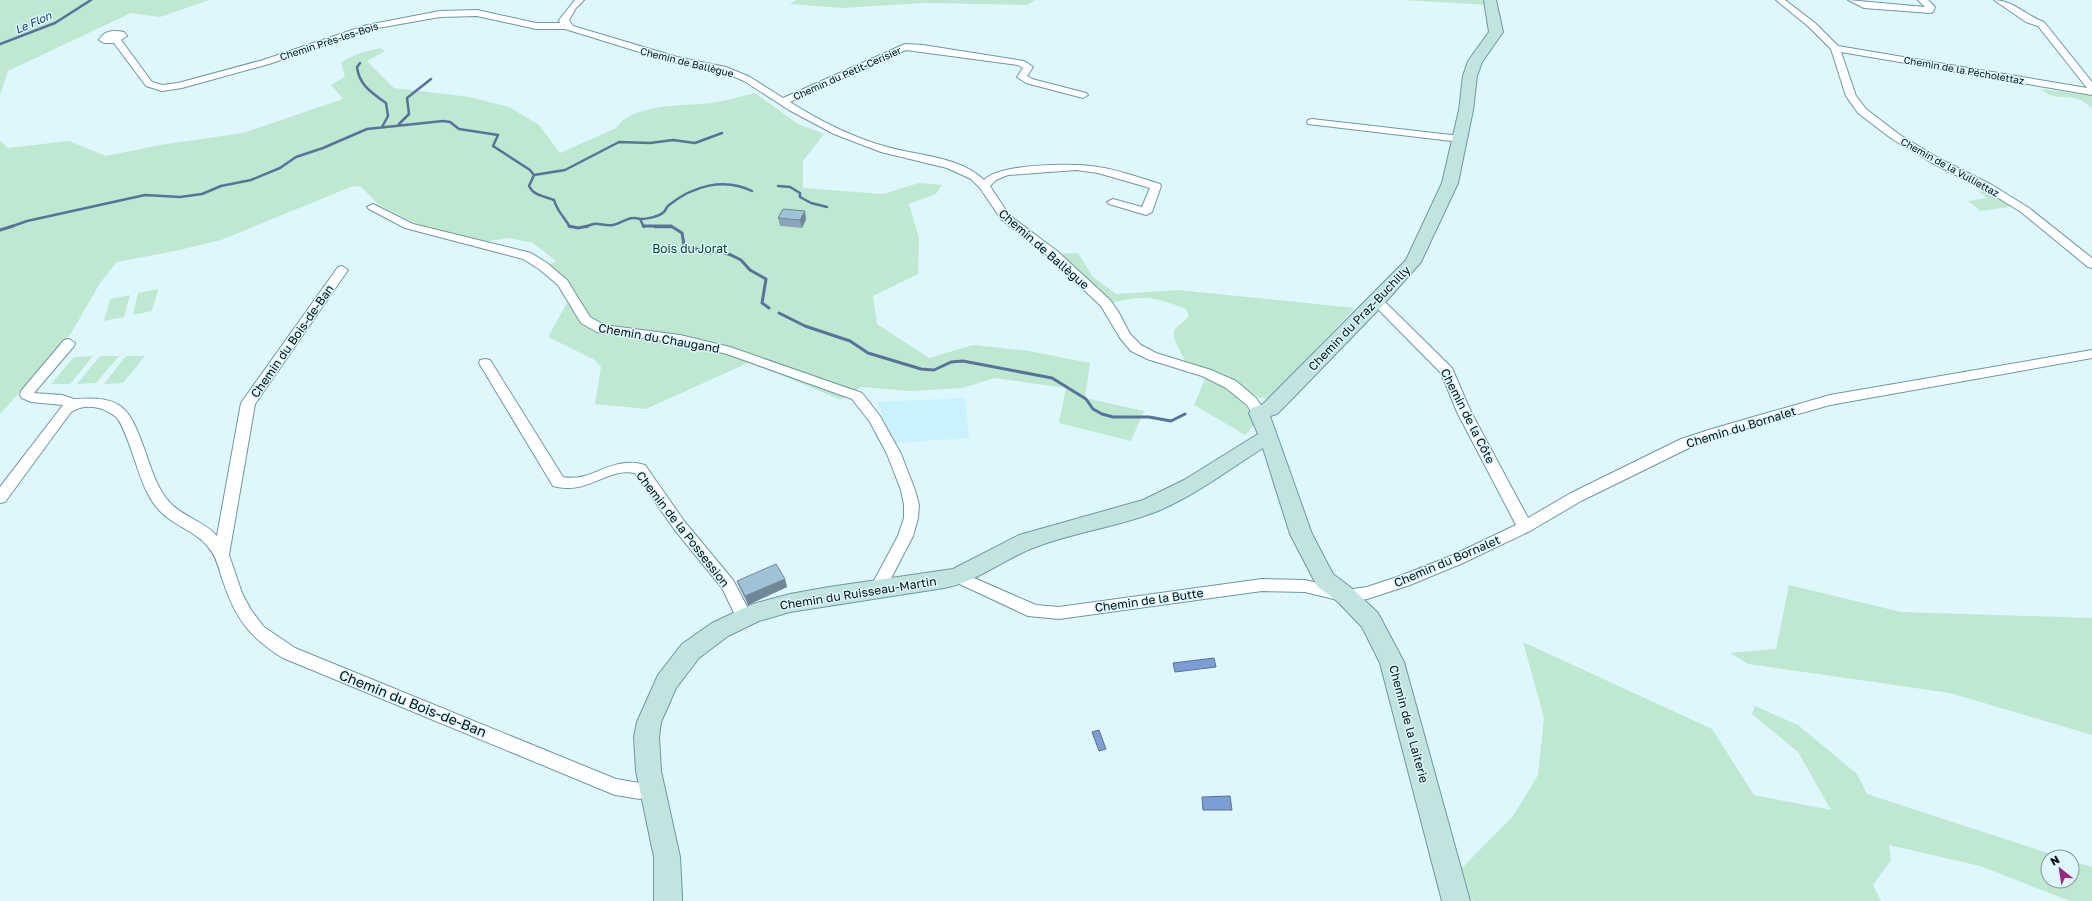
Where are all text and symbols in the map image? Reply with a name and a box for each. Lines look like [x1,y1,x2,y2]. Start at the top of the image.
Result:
water label: Le Flon [13,8,54,36]
street label: Chemin Près-les-Bois [278,19,380,63]
street label: Chemin du Petit-Cerisier [791,44,903,102]
street label: Chemin de Ballègue [639,45,735,79]
street label: Chemin de la Pécholettaz [1903,53,2025,87]
street label: Chemin de la Vulliettaz [1899,135,2001,199]
street label: Chemin de Ballègue [996,206,1092,292]
park label: Bois du Jorat [652,241,728,256]
street label: Chemin du Praz-Buchilly [1305,262,1413,374]
street label: Chemin du Bois-de-Ban [247,281,337,401]
street label: Chemin du Chaugand [597,320,721,356]
street label: Chemin de la Côte [1438,366,1498,466]
street label: Chemin du Bornalet [1684,403,1798,451]
street label: Chemin de la Possession [633,468,733,590]
street label: Chemin du Bornalet [1392,532,1503,590]
street label: Chemin du Ruisseau-Martin [779,573,937,613]
street label: Chemin de la Butte [1094,585,1204,615]
street label: Chemin de la Laiterie [1386,663,1432,785]
street label: Chemin du Bois-de-Ban [337,666,489,740]
north arrow [2040,849,2080,889]
text: N [2048,852,2062,868]

